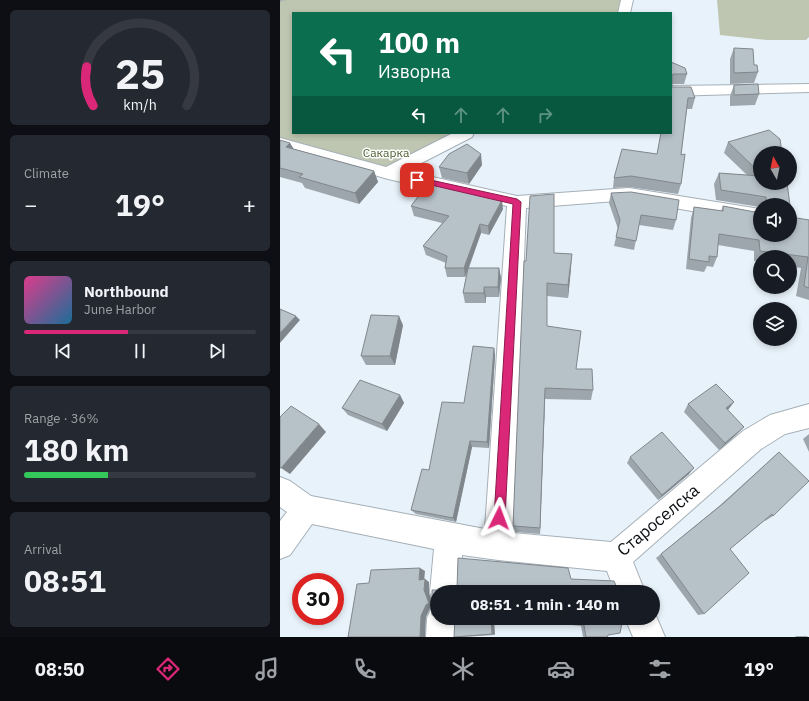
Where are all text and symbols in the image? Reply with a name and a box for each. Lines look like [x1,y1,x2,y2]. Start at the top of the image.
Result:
text: 100 m [378,24,460,61]
icon: left [312,28,364,80]
text: 25 [115,46,165,100]
text: Изворна [378,60,451,83]
text: km/h [123,94,157,113]
icon: left [408,104,430,126]
icon: ahead [450,104,472,126]
icon: ahead [492,104,514,126]
icon: right [534,104,556,126]
park label: Сакарка [363,145,410,160]
north arrow [753,146,797,190]
map controls [753,146,797,346]
pin [400,163,434,197]
text: Climate [24,165,69,182]
icon: arrive [406,169,428,191]
text: 19° [115,185,165,224]
text: − [24,190,37,219]
text: + [243,190,256,219]
button: sound [753,198,797,242]
button: search [753,250,797,294]
text: Northbound [84,282,169,301]
text: June Harbor [84,301,156,318]
button: layers [753,302,797,346]
icon: previous [52,340,74,362]
icon: pause [129,340,151,362]
icon: next [206,340,228,362]
text: Range · 36% [24,410,98,427]
text: 180 km [24,430,129,469]
street label: Староселска [612,479,704,561]
position arrow [478,497,520,539]
text: Arrival [24,541,62,558]
text: 08:51 [24,561,106,600]
speed limit sign: 30 [292,573,344,625]
text: 08:51 · 1 min · 140 m [471,595,619,614]
icon: directions [154,655,182,683]
icon: music [253,655,281,683]
icon: phone [351,655,379,683]
icon: climate [449,655,477,683]
icon: car [547,655,575,683]
icon: filters [646,655,674,683]
text: 08:50 [35,658,84,681]
text: 19° [744,658,774,681]

